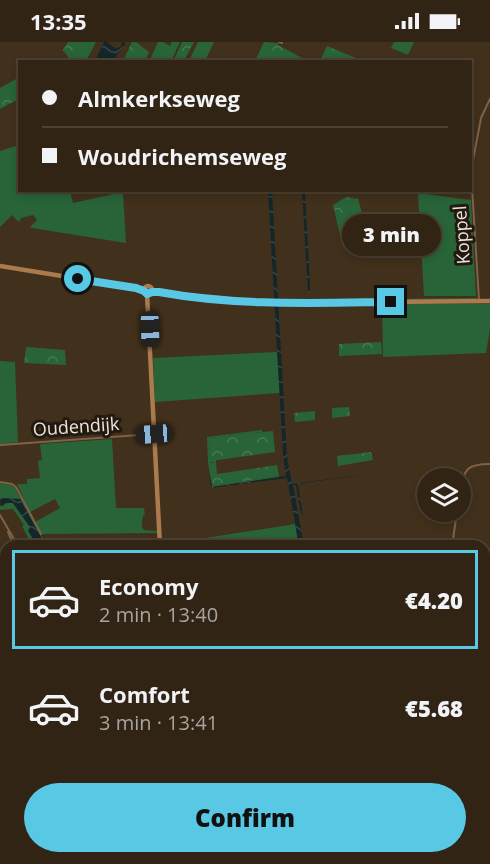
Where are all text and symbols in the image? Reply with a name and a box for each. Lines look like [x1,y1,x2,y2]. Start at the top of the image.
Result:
text: 13:35 [30,6,87,36]
text: Almkerkseweg [78,83,240,113]
text: Woudrichemseweg [78,141,287,171]
street label: Koppel [447,205,475,265]
callout: 3 min [342,215,440,257]
text: 3 min [363,221,420,248]
route start [64,265,91,292]
route end [377,288,404,315]
car [140,311,160,347]
street label: Oudendijk [32,411,121,441]
car [135,424,173,444]
map controls [417,468,471,522]
button: layers [417,468,471,522]
text: Economy [99,571,198,601]
icon: car [27,573,81,627]
text: €4.20 [405,585,463,615]
text: 2 min · 13:40 [99,601,218,628]
text: Comfort [99,679,190,709]
icon: car [27,681,81,735]
text: €5.68 [405,693,463,723]
text: 3 min · 13:41 [99,709,218,736]
button: Confirm [24,783,466,852]

